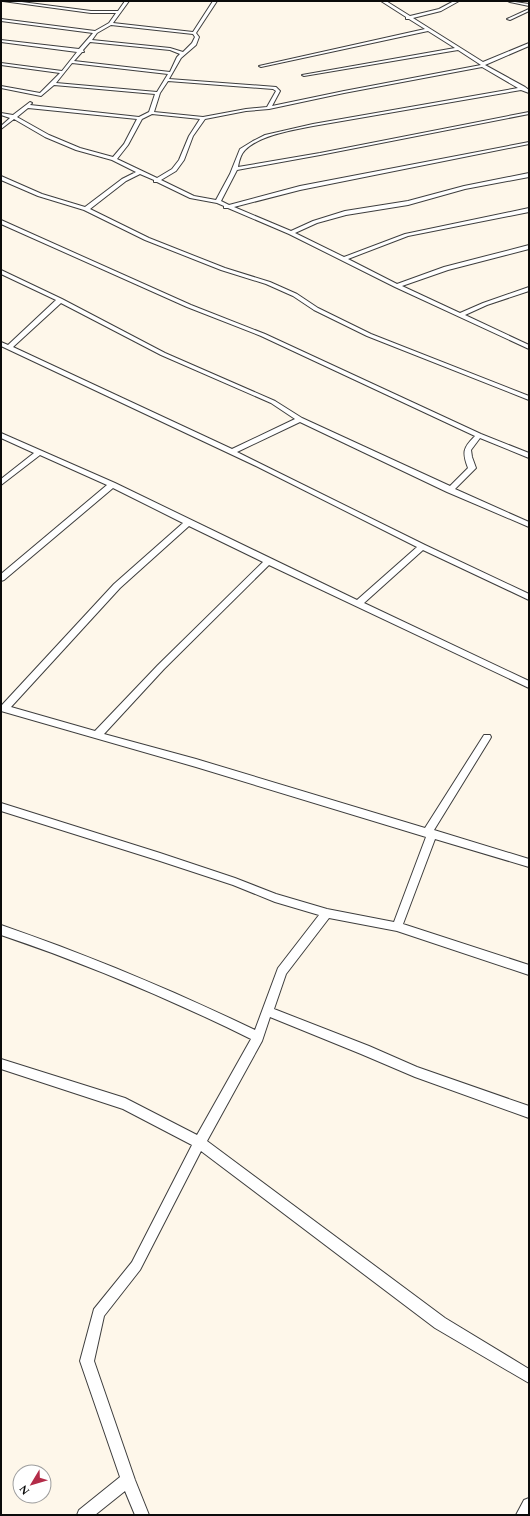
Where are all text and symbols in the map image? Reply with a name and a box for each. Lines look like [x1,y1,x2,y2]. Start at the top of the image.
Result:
north arrow [12,1464,52,1504]
text: N [15,1481,34,1499]

